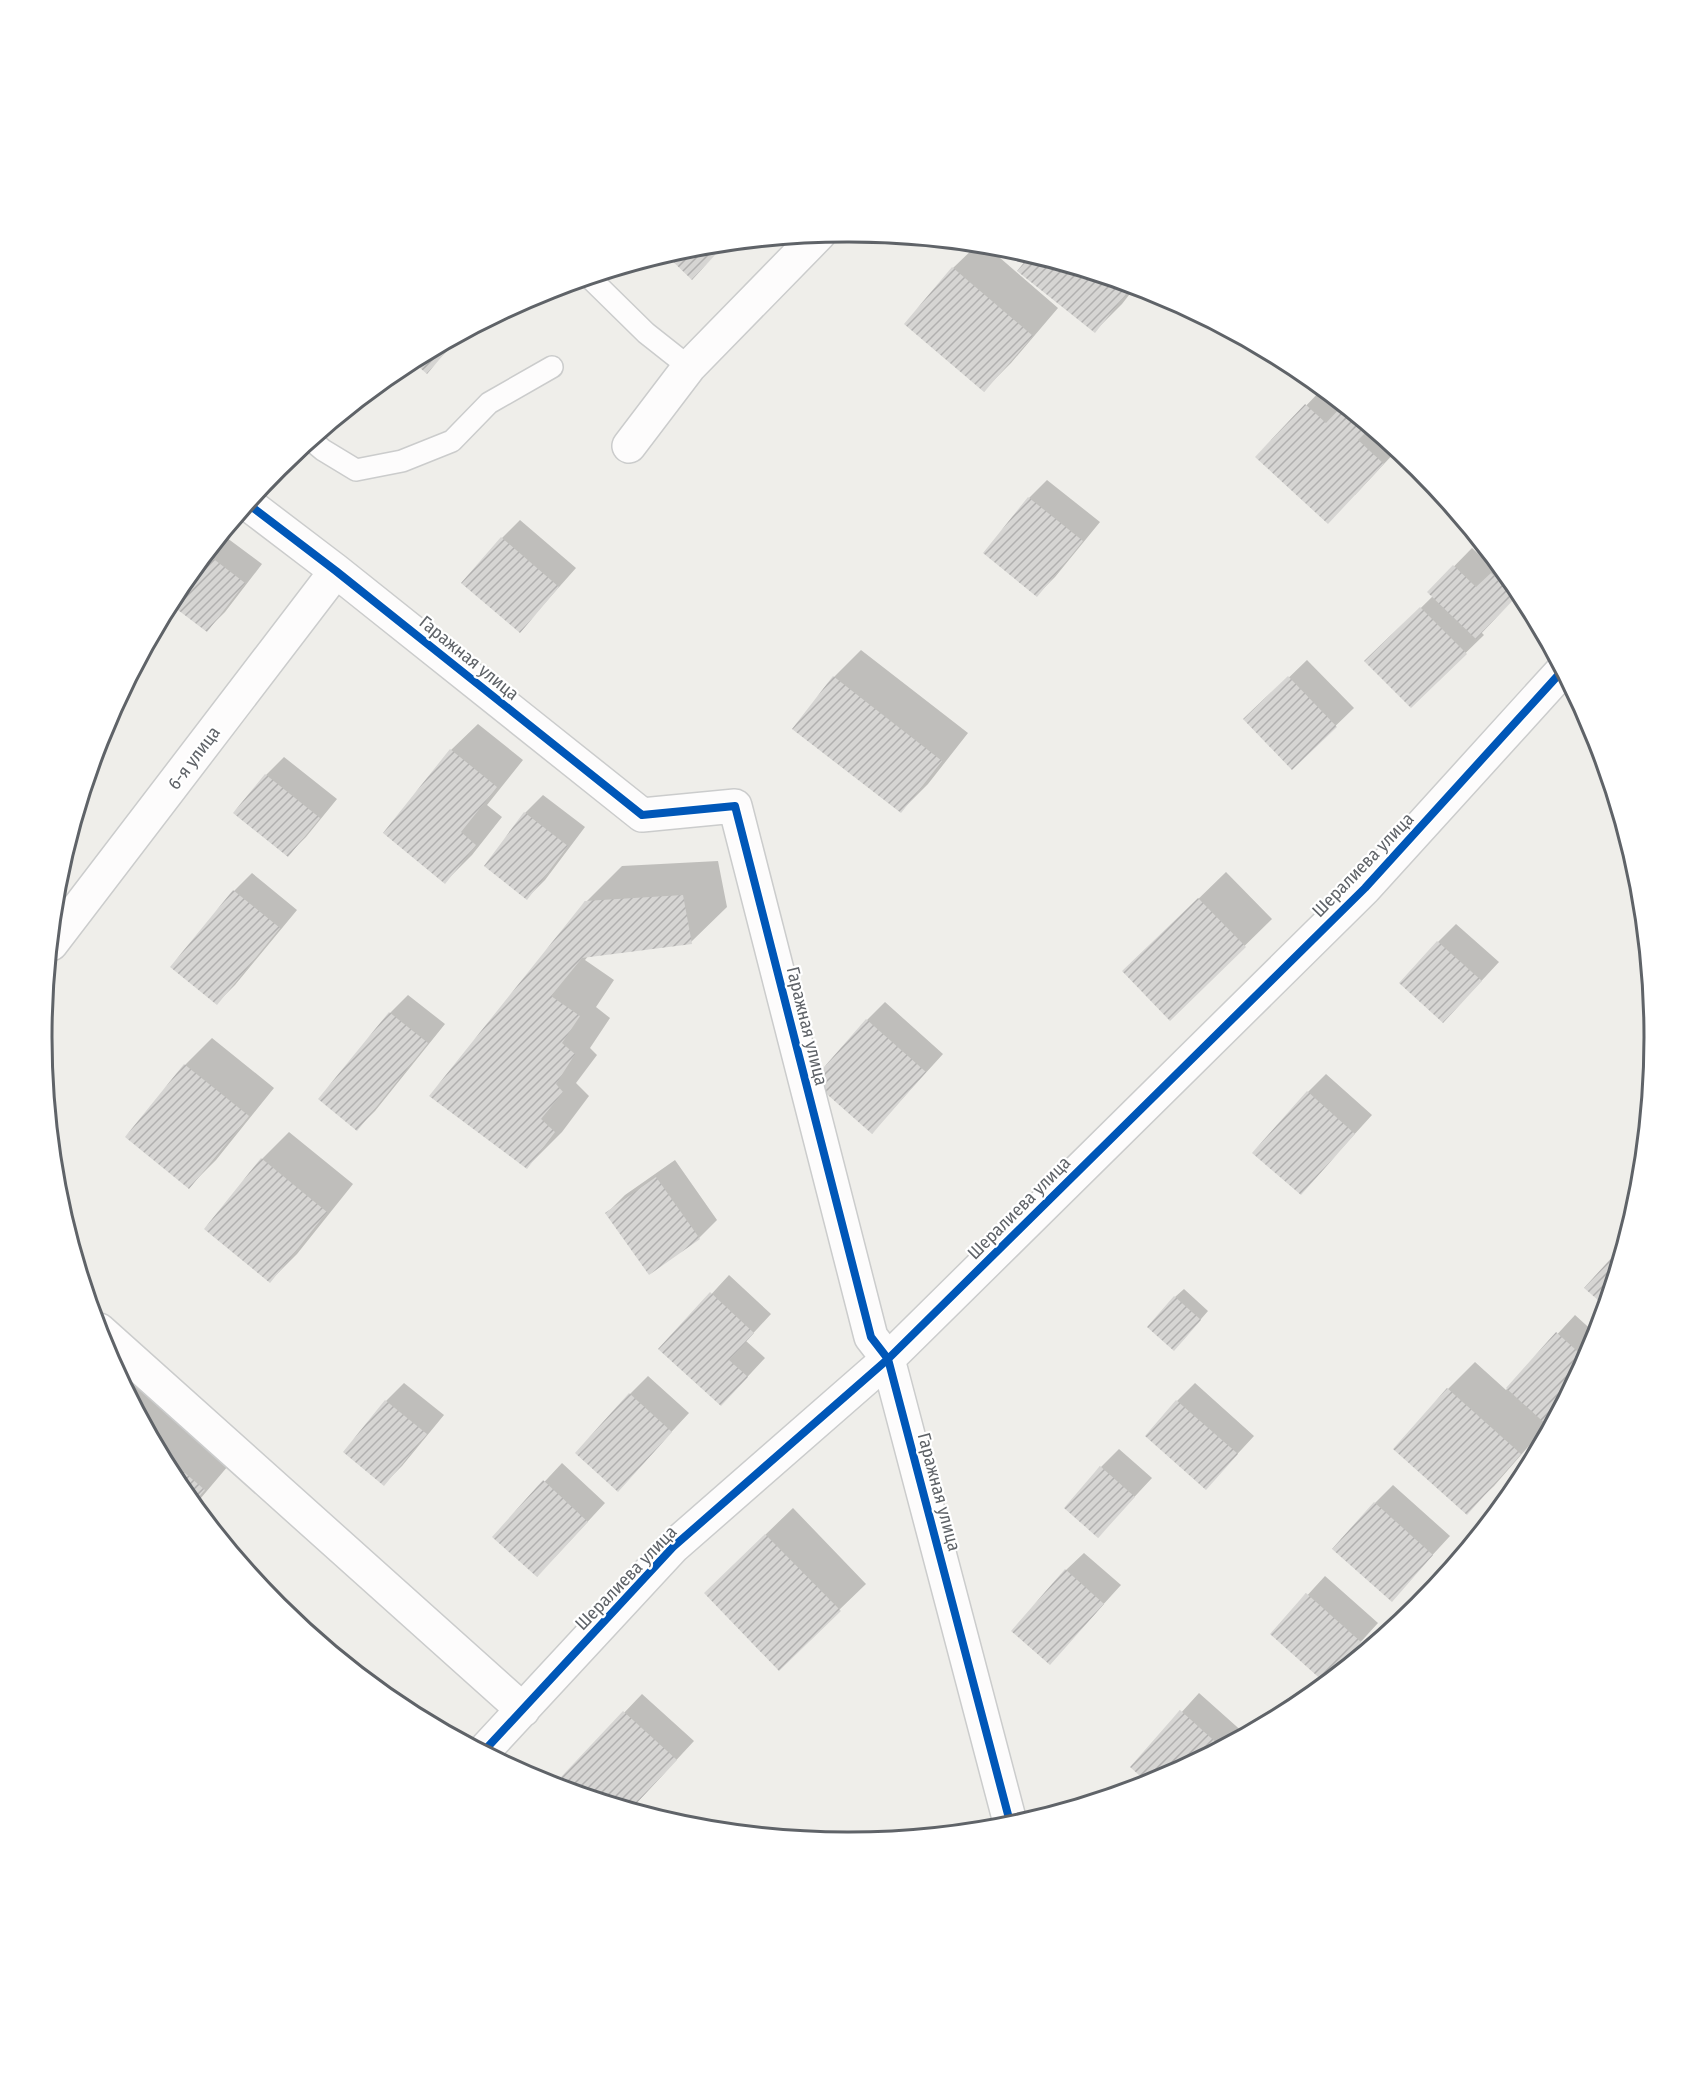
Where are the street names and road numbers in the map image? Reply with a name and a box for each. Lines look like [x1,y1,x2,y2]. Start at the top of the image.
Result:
street label: Гаражная улица [415,611,523,705]
street label: 6-я улица [163,722,225,794]
street label: Шералиева улица [1308,808,1419,922]
street label: Гаражная улица [782,964,832,1088]
street label: Шералиева улица [963,1152,1075,1264]
street label: Гаражная улица [913,1430,965,1554]
street label: Шералиева улица [571,1521,682,1635]

